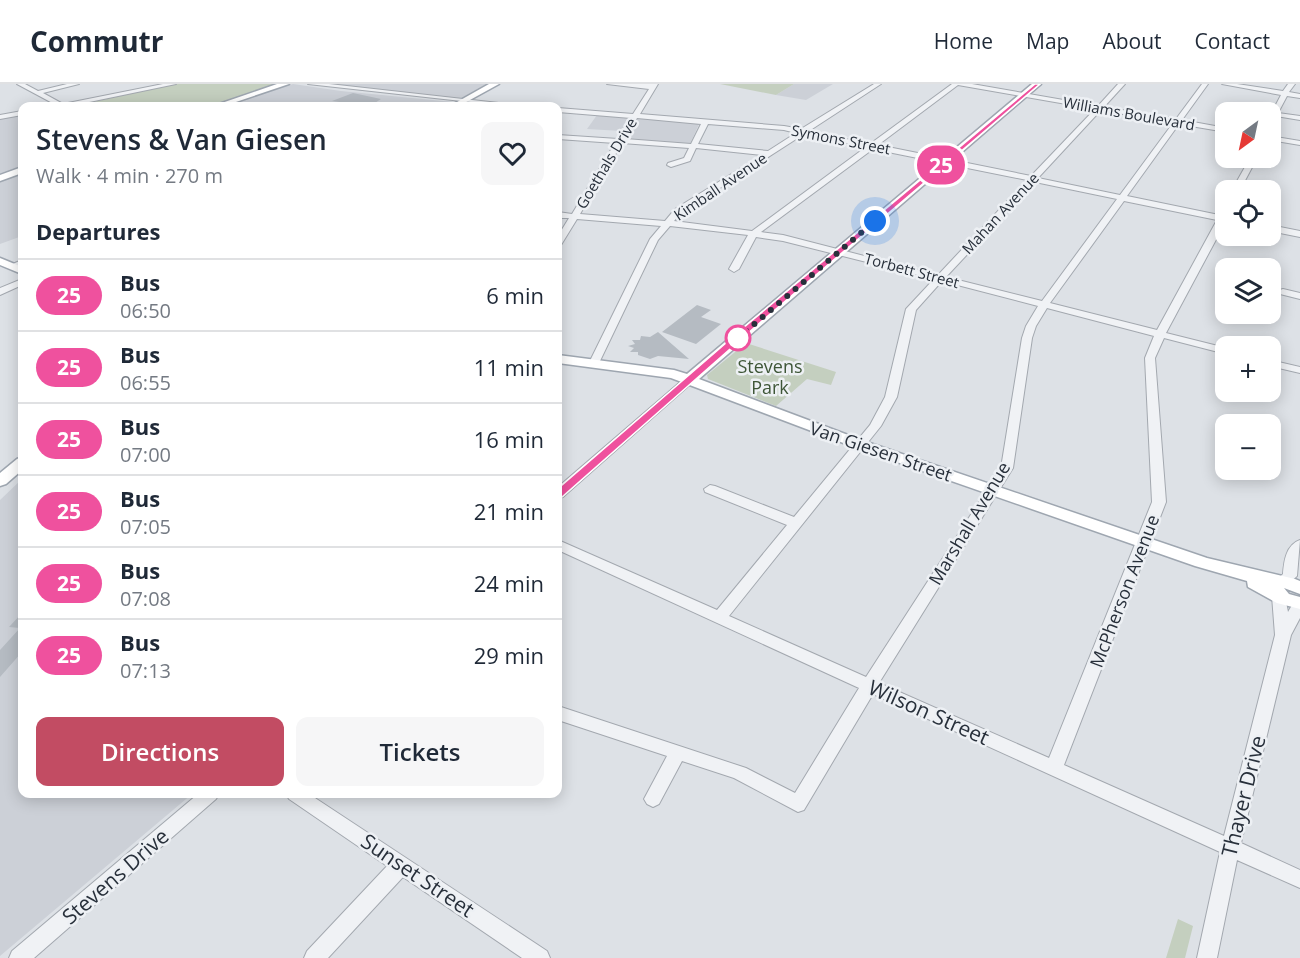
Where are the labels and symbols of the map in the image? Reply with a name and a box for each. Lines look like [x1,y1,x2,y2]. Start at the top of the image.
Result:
street label: Williams Boulevard [1062,92,1196,134]
north arrow [1215,102,1281,168]
street label: Goethals Drive [571,114,641,212]
street label: Symons Street [790,120,892,158]
line badge: 25 [914,146,968,184]
street label: Kimball Avenue [670,147,770,225]
street label: Mahan Avenue [957,168,1043,258]
your location [860,206,890,236]
street label: Torbett Street [862,248,962,292]
unlabelled marker [725,325,751,351]
park label: Stevens Park [737,354,803,399]
street label: Van Giesen Street [807,415,955,487]
street label: Marshall Avenue [923,457,1015,589]
street label: McPherson Avenue [1084,511,1164,671]
street label: Wilson Street [864,673,994,751]
street label: Thayer Drive [1214,733,1272,859]
street label: Stevens Drive [56,822,174,930]
street label: Sunset Street [356,827,480,923]

